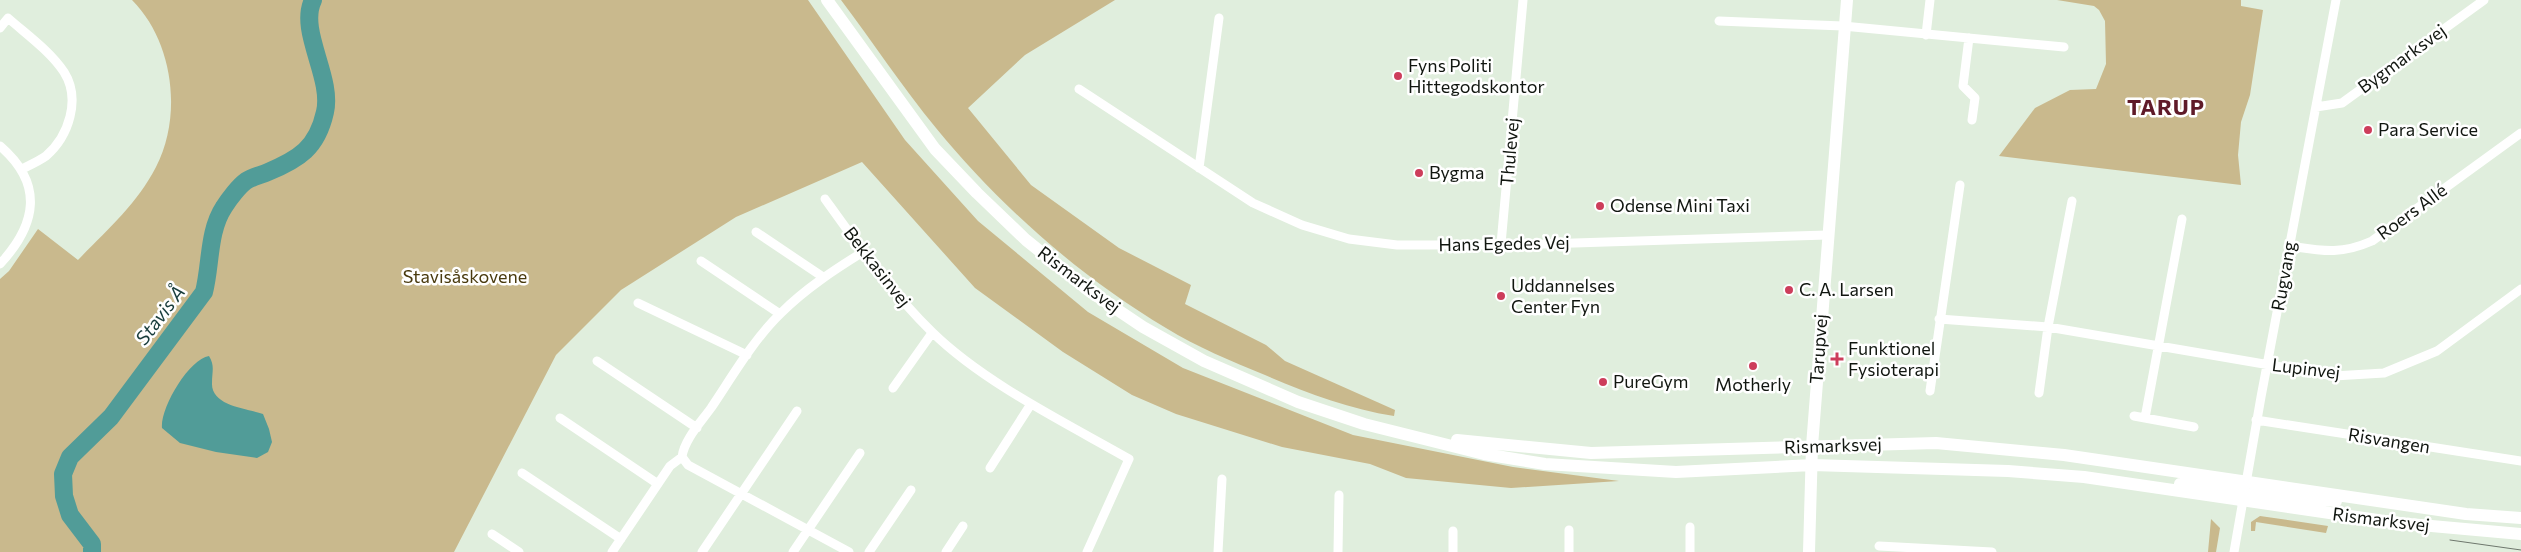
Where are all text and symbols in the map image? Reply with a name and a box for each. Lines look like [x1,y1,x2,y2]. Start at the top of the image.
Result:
street label: Bygmarksvej [2353,19,2450,97]
place label: Fyns Politi Hittegodskontor [1408,54,1545,97]
marker: Fyns Politi Hittegodskontor [1392,70,1404,82]
district label: TARUP [2127,93,2205,120]
street label: Thulevej [1495,117,1523,187]
place label: Para Service [2378,118,2478,140]
marker: Para Service [2362,124,2374,136]
place label: Bygma [1429,161,1484,183]
marker: Bygma [1413,167,1425,179]
street label: Roers Allé [2372,178,2451,244]
place label: Odense Mini Taxi [1610,194,1750,216]
marker: Odense Mini Taxi [1594,200,1606,212]
street label: Bekkasinvej [840,222,916,311]
street label: Hans Egedes Vej [1438,231,1570,255]
street label: Rugvang [2266,239,2300,312]
street label: Rismarksvej [1034,241,1125,317]
park label: Stavisåskovene [403,265,527,287]
place label: Uddannelses Center Fyn [1511,274,1615,317]
place label: C. A. Larsen [1799,278,1894,300]
water label: Stavis Å [129,280,189,349]
marker: C. A. Larsen [1783,284,1795,296]
marker: Uddannelses Center Fyn [1495,290,1507,302]
street label: Tarupvej [1805,313,1831,385]
place label: Funktionel Fysioterapi [1848,337,1939,380]
marker: Funktionel Fysioterapi [1830,352,1844,366]
street label: Lupinvej [2271,353,2342,383]
marker: Motherly [1747,360,1759,372]
place label: PureGym [1613,370,1689,392]
place label: Motherly [1715,373,1791,395]
marker: PureGym [1597,376,1609,388]
street label: Risvangen [2347,423,2432,457]
street label: Rismarksvej [1784,432,1882,458]
street label: Rismarksvej [2331,502,2431,536]

